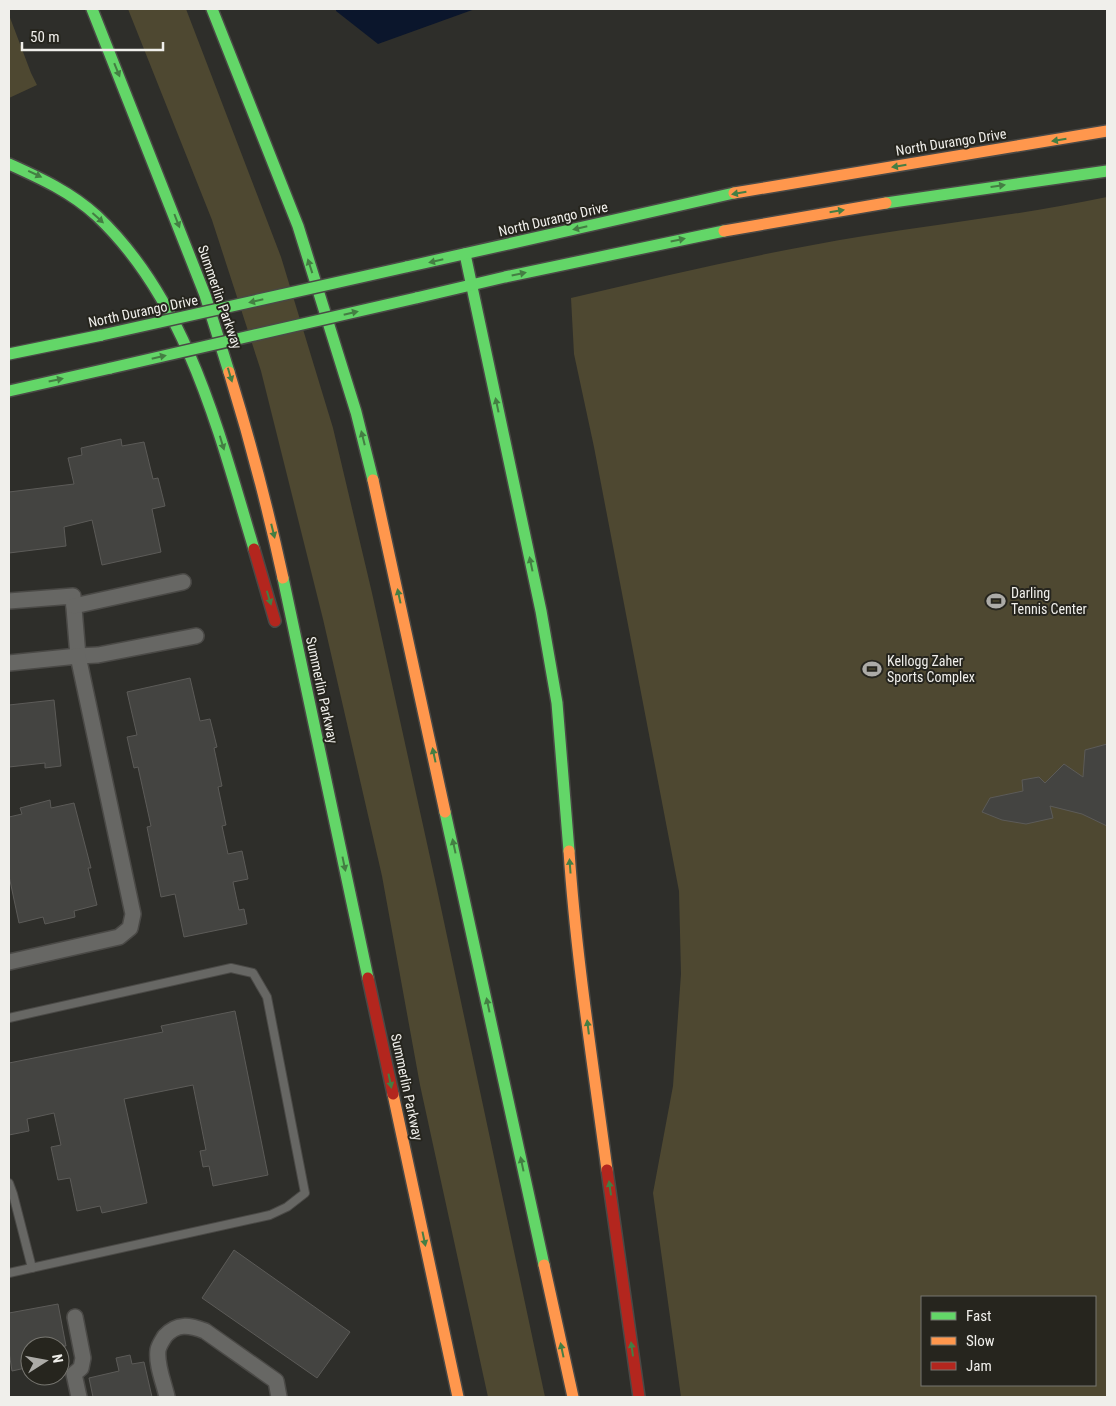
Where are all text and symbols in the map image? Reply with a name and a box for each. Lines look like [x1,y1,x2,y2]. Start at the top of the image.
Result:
scale bar [22,20,164,52]
text: 50 m [30,28,60,46]
one-way arrow [113,63,121,78]
street label: North Durango Drive [895,125,1008,159]
one-way arrow [1051,136,1067,144]
one-way arrow [891,163,907,171]
one-way arrow [28,170,42,178]
one-way arrow [990,182,1006,190]
one-way arrow [730,190,746,198]
street label: North Durango Drive [497,199,610,239]
one-way arrow [830,206,846,214]
one-way arrow [91,212,104,223]
one-way arrow [173,214,181,229]
one-way arrow [572,225,588,233]
one-way arrow [670,236,685,244]
street label: Summerlin Parkway [195,243,245,351]
one-way arrow [428,257,443,265]
one-way arrow [306,258,314,273]
one-way arrow [511,269,527,277]
street label: North Durango Drive [87,291,200,330]
one-way arrow [248,297,264,305]
one-way arrow [343,309,359,317]
one-way arrow [151,353,166,361]
one-way arrow [227,367,234,382]
one-way arrow [49,376,64,384]
one-way arrow [492,396,500,412]
one-way arrow [358,430,366,445]
one-way arrow [218,435,226,450]
one-way arrow [269,524,277,539]
one-way arrow [527,556,535,571]
place label: Darling Tennis Center [1011,585,1087,617]
one-way arrow [395,589,403,604]
sports icon: Darling Tennis Center [985,590,1007,612]
one-way arrow [265,591,273,606]
street label: Summerlin Parkway [303,635,341,745]
place label: Kellogg Zaher Sports Complex [887,653,975,685]
sports icon: Kellogg Zaher Sports Complex [861,658,883,680]
one-way arrow [430,747,438,763]
one-way arrow [449,838,457,854]
one-way arrow [341,856,349,872]
one-way arrow [565,857,573,873]
one-way arrow [484,997,492,1012]
one-way arrow [584,1019,592,1035]
street label: Summerlin Parkway [388,1032,426,1142]
one-way arrow [386,1073,394,1088]
one-way arrow [518,1156,526,1171]
one-way arrow [605,1180,613,1196]
one-way arrow [421,1232,429,1248]
legend [921,1296,1096,1386]
text: Fast [966,1307,991,1325]
text: Slow [966,1332,995,1350]
north arrow [20,1336,70,1386]
one-way arrow [628,1341,636,1357]
one-way arrow [558,1342,566,1357]
text: N [49,1353,66,1364]
text: Jam [966,1357,992,1375]

